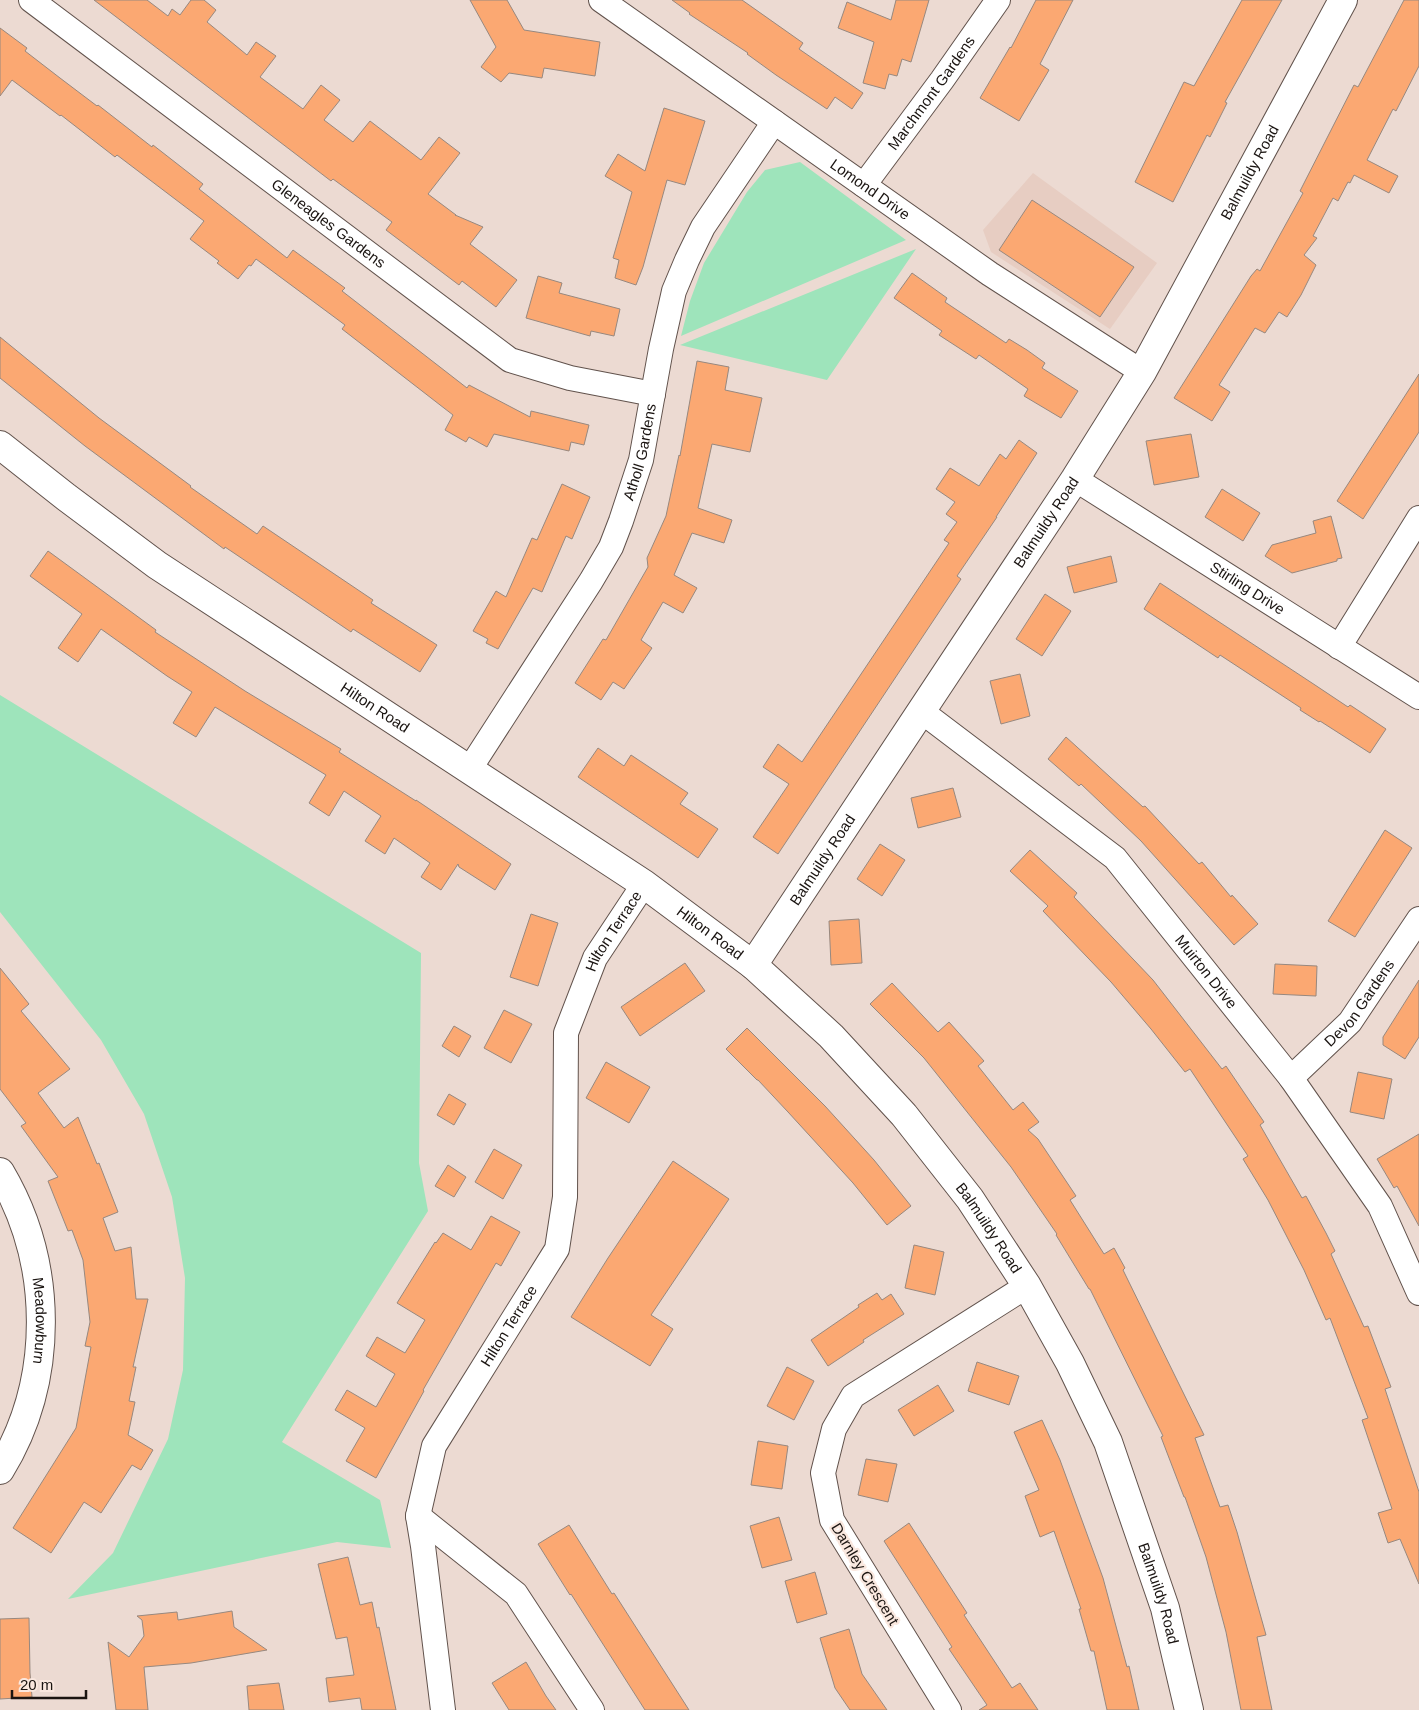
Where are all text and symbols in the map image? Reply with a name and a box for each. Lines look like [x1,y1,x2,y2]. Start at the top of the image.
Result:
street label: Marchmont Gardens [884,33,978,153]
street label: Balmuildy Road [1217,122,1282,223]
street label: Lomond Drive [827,155,913,223]
street label: Gleneagles Gardens [269,175,389,271]
street label: Atholl Gardens [619,402,659,502]
street label: Balmuildy Road [1010,474,1082,571]
street label: Stirling Drive [1207,558,1288,618]
street label: Hilton Road [338,679,413,736]
street label: Balmuildy Road [786,811,858,908]
street label: Hilton Terrace [582,888,645,974]
street label: Hilton Road [674,902,747,963]
street label: Muirton Drive [1172,931,1241,1012]
street label: Devon Gardens [1321,956,1397,1050]
street label: Balmuildy Road [953,1179,1025,1276]
street label: Meadowburn [30,1276,50,1365]
street label: Hilton Terrace [477,1282,540,1369]
street label: Darnley Crescent [828,1520,903,1628]
street label: Balmuildy Road [1135,1540,1182,1646]
scale bar [12,1668,86,1700]
text: 20 m [20,1676,53,1693]

